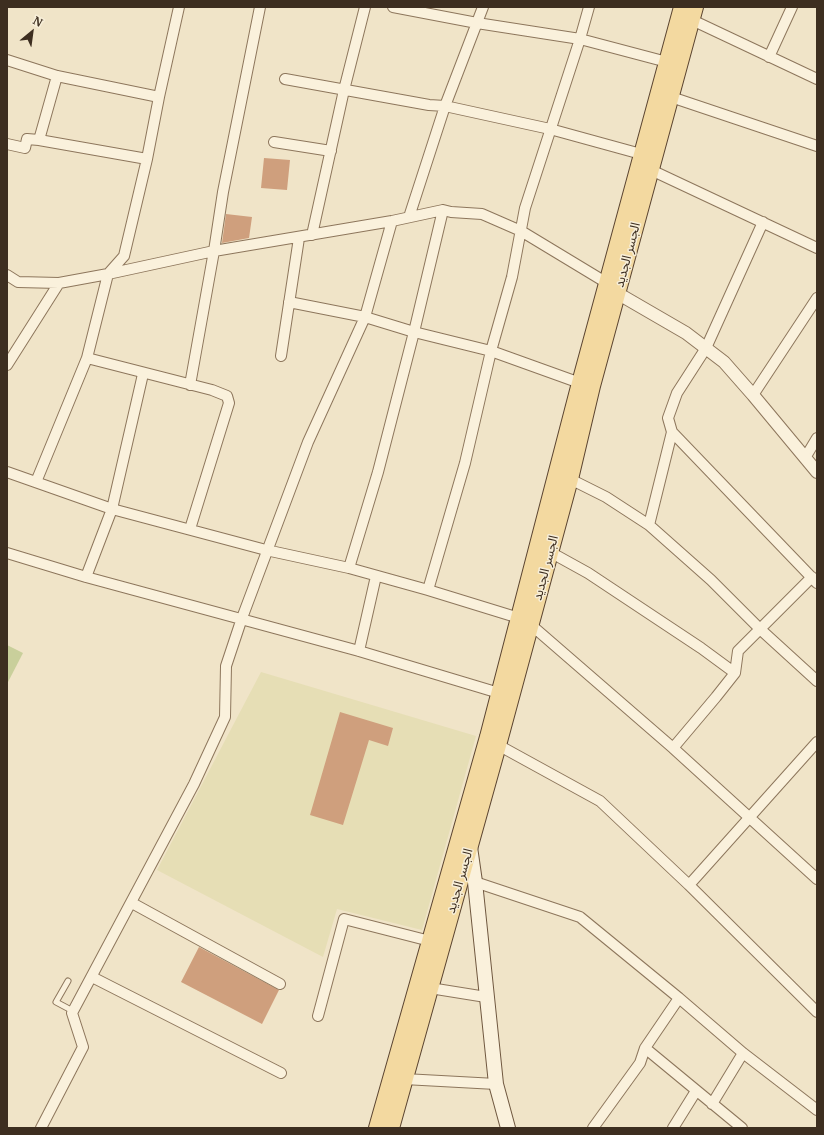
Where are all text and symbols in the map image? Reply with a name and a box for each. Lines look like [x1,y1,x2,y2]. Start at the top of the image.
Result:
north arrow [12,12,52,52]
text: N [31,13,45,30]
street label: الجسر الجديد [612,221,644,289]
street label: الجسر الجديد [530,534,562,602]
street label: الجسر الجديد [443,847,477,915]

